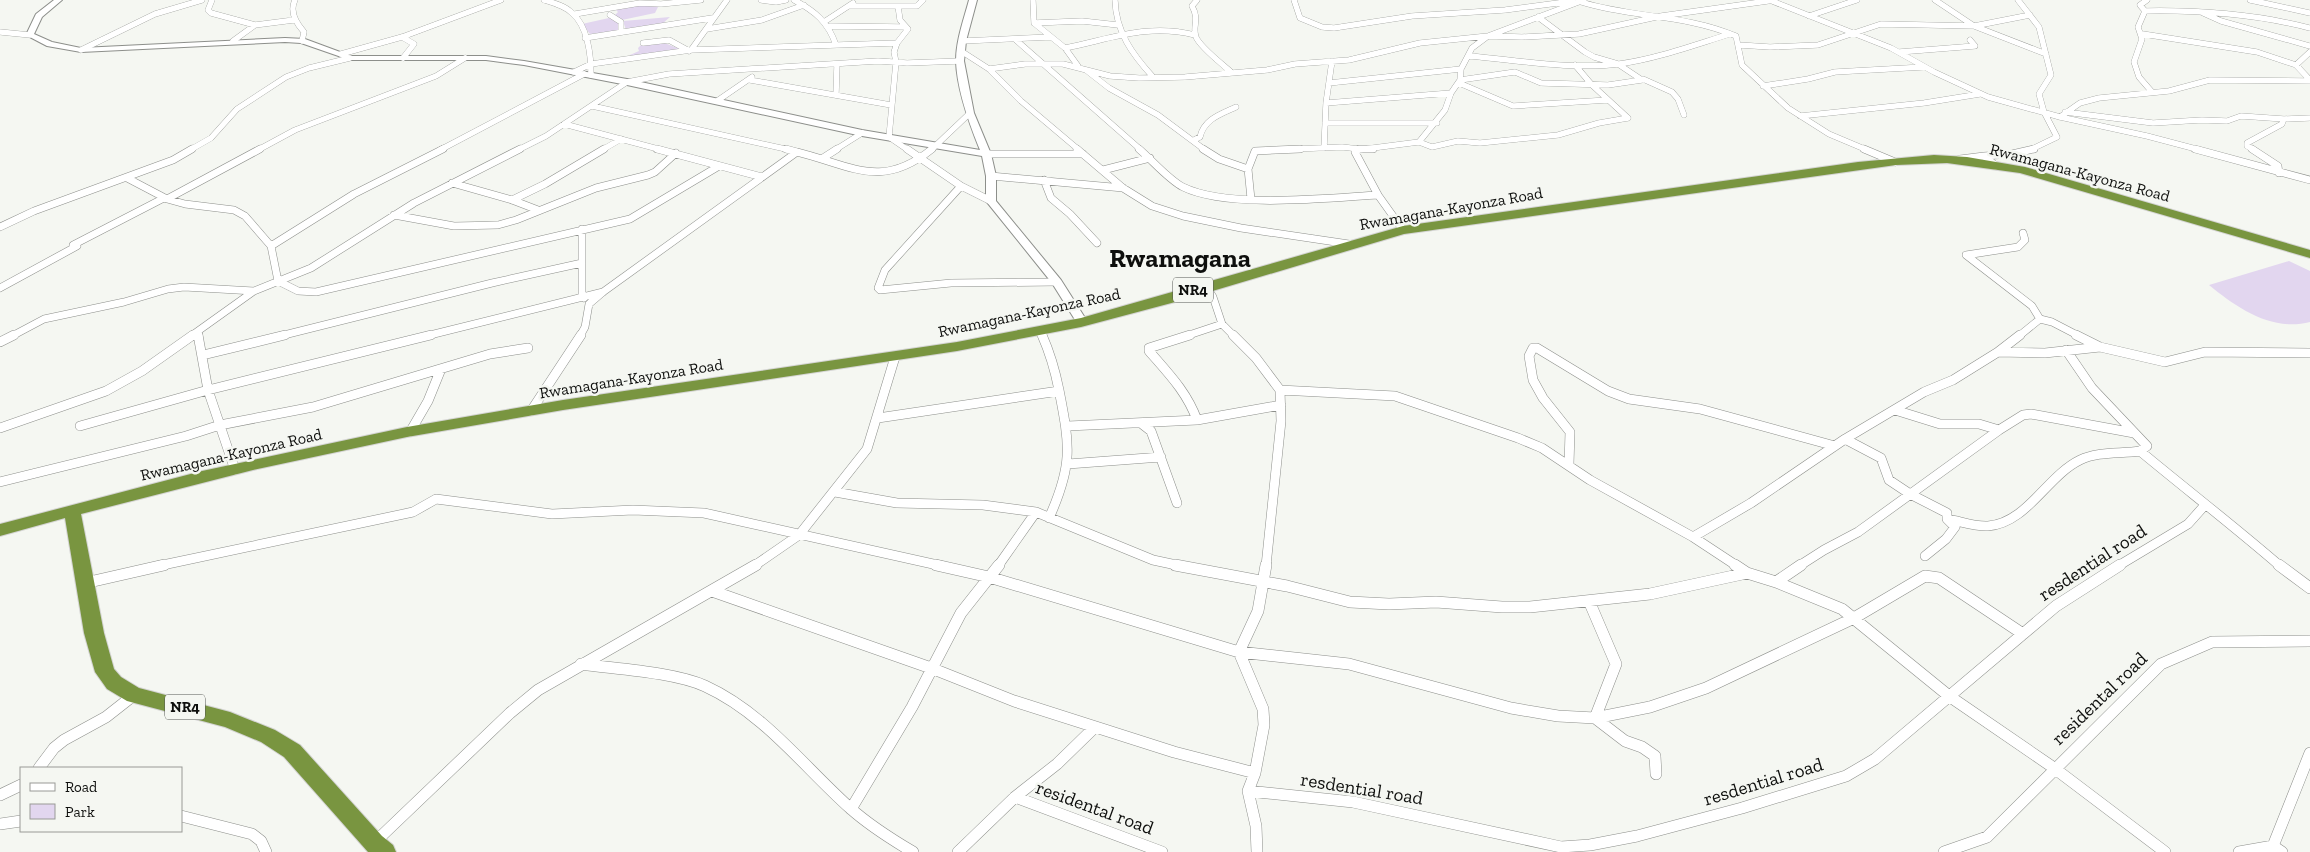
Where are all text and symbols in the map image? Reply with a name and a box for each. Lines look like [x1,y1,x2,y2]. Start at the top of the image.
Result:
street label: Rwamagana-Kayonza Road [1988,139,2172,206]
street label: Rwamagana-Kayonza Road [1358,183,1544,234]
district label: Rwamagana [1109,242,1251,274]
road number: NR4 [1173,278,1213,302]
street label: Rwamagana-Kayonza Road [936,284,1122,341]
street label: Rwamagana-Kayonza Road [538,355,725,402]
street label: Rwamagana-Kayonza Road [138,424,324,485]
street label: resdential road [2034,519,2151,606]
street label: residental road [2047,647,2152,750]
road number: NR4 [165,694,205,720]
street label: resdential road [1701,752,1826,811]
legend [20,767,182,832]
street label: resdential road [1299,767,1425,810]
street label: residental road [1033,776,1157,840]
text: Road [65,778,98,796]
text: Park [65,803,95,821]

